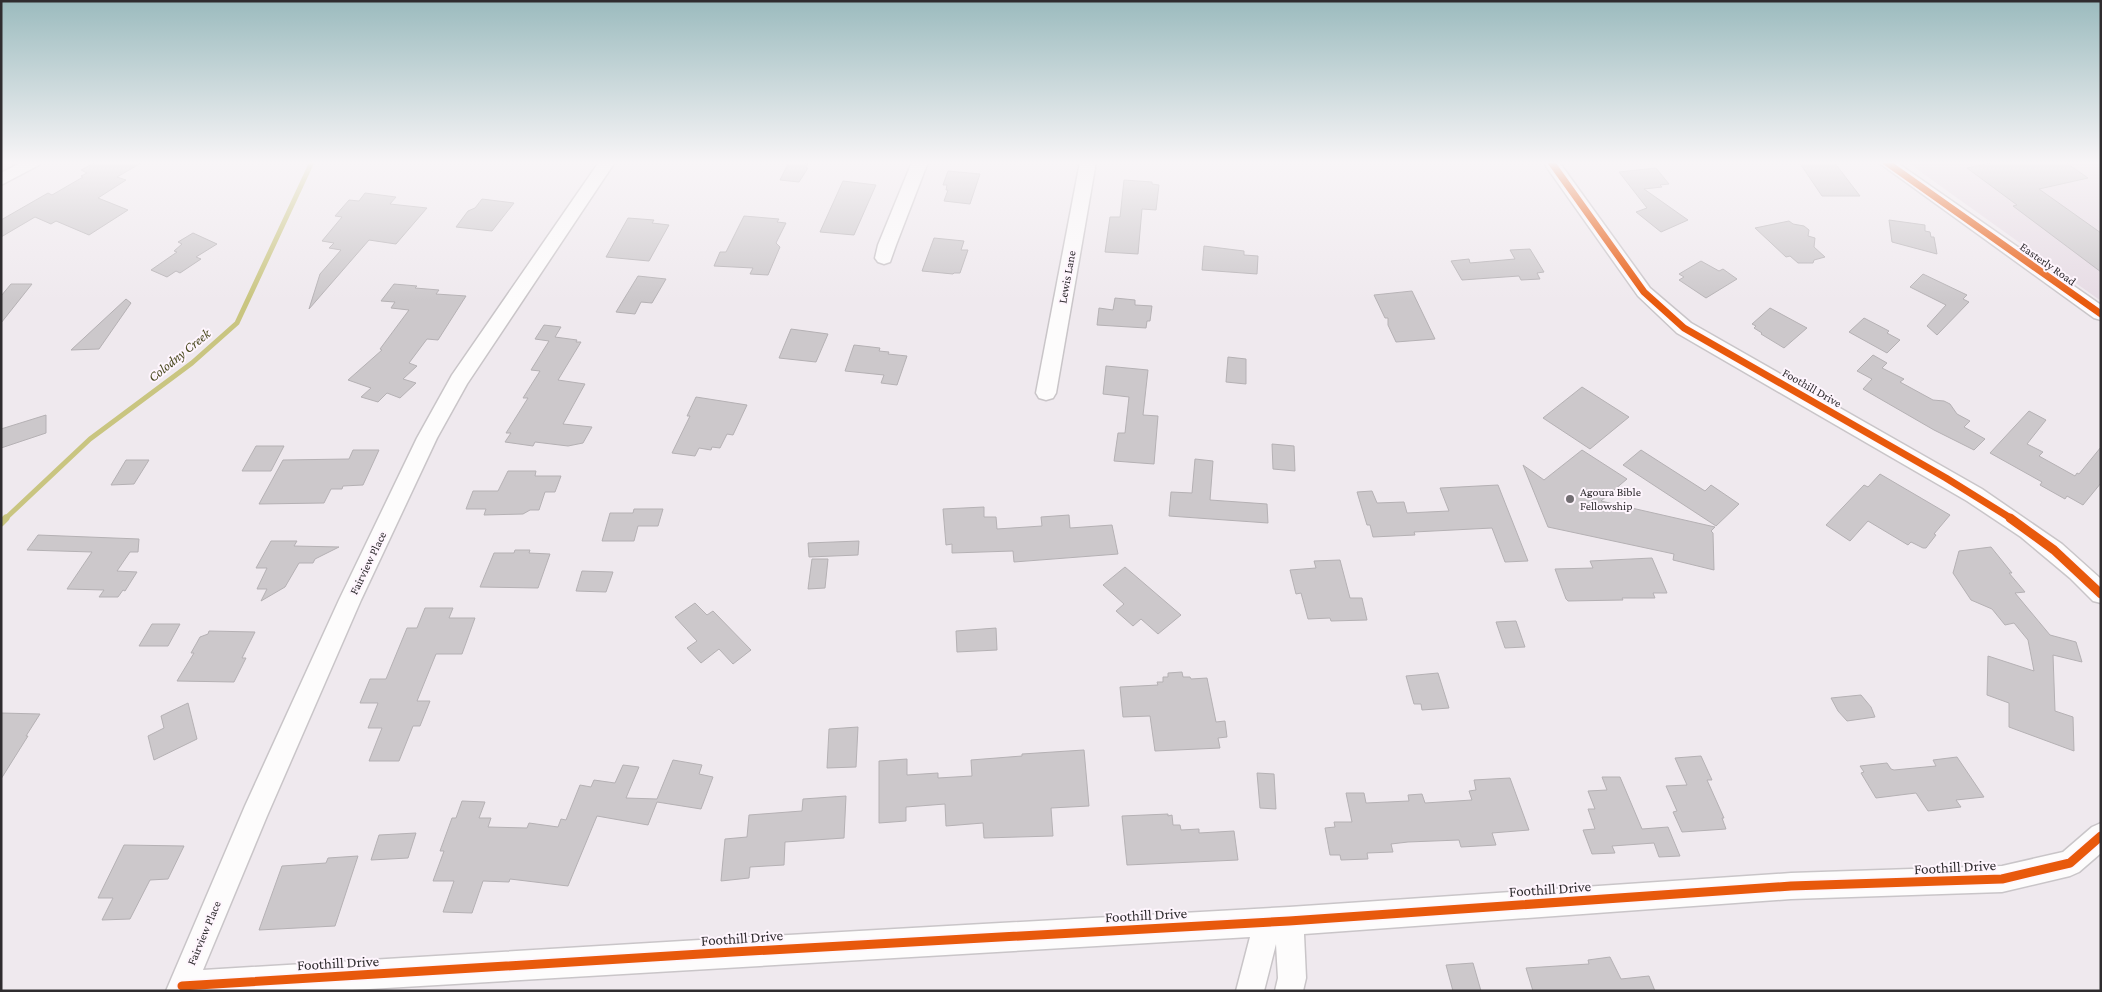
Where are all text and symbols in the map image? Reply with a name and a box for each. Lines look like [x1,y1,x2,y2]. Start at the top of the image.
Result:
street label: Easterly Road [2017,240,2079,289]
street label: Lewis Lane [1055,249,1079,305]
water label: Colodny Creek [145,325,214,385]
street label: Foothill Drive [1780,365,1844,411]
place label: Agoura Bible Fellowship [1580,485,1641,513]
marker: Agoura Bible Fellowship [1564,493,1576,505]
street label: Fairview Place [347,529,389,597]
street label: Foothill Drive [1914,857,1997,877]
street label: Foothill Drive [1508,878,1592,900]
street label: Fairview Place [184,899,224,967]
street label: Foothill Drive [1105,905,1188,925]
street label: Foothill Drive [700,927,784,949]
street label: Foothill Drive [297,953,380,973]

